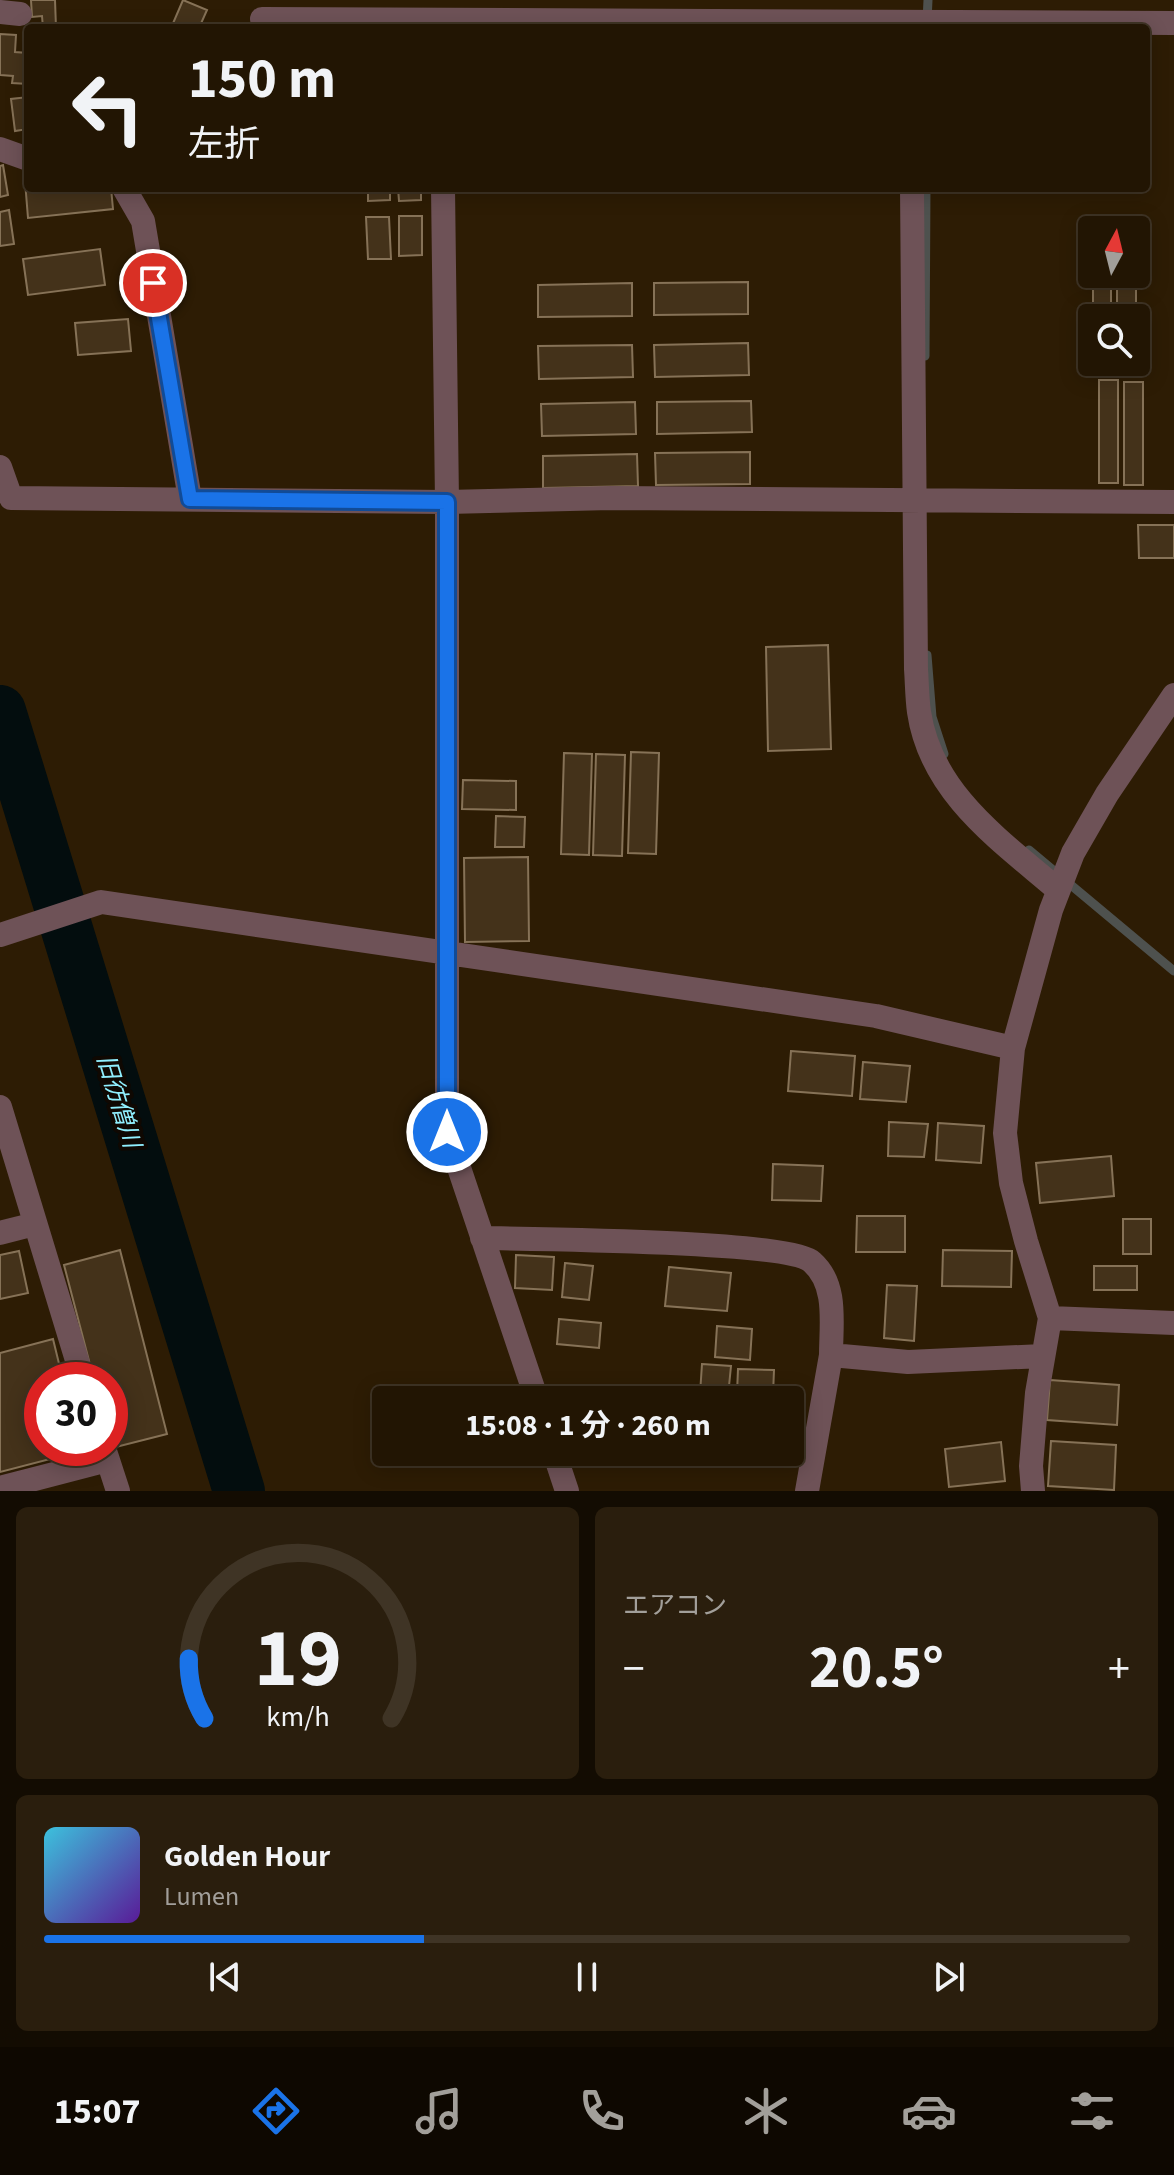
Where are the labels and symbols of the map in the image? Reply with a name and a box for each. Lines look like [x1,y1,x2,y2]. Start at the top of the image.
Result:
north arrow [1078,216,1150,288]
pin [119,249,187,317]
water label: 旧彷僧川 [88,1050,150,1155]
position arrow [405,1090,489,1174]
speed limit sign: 30 [24,1362,128,1466]

